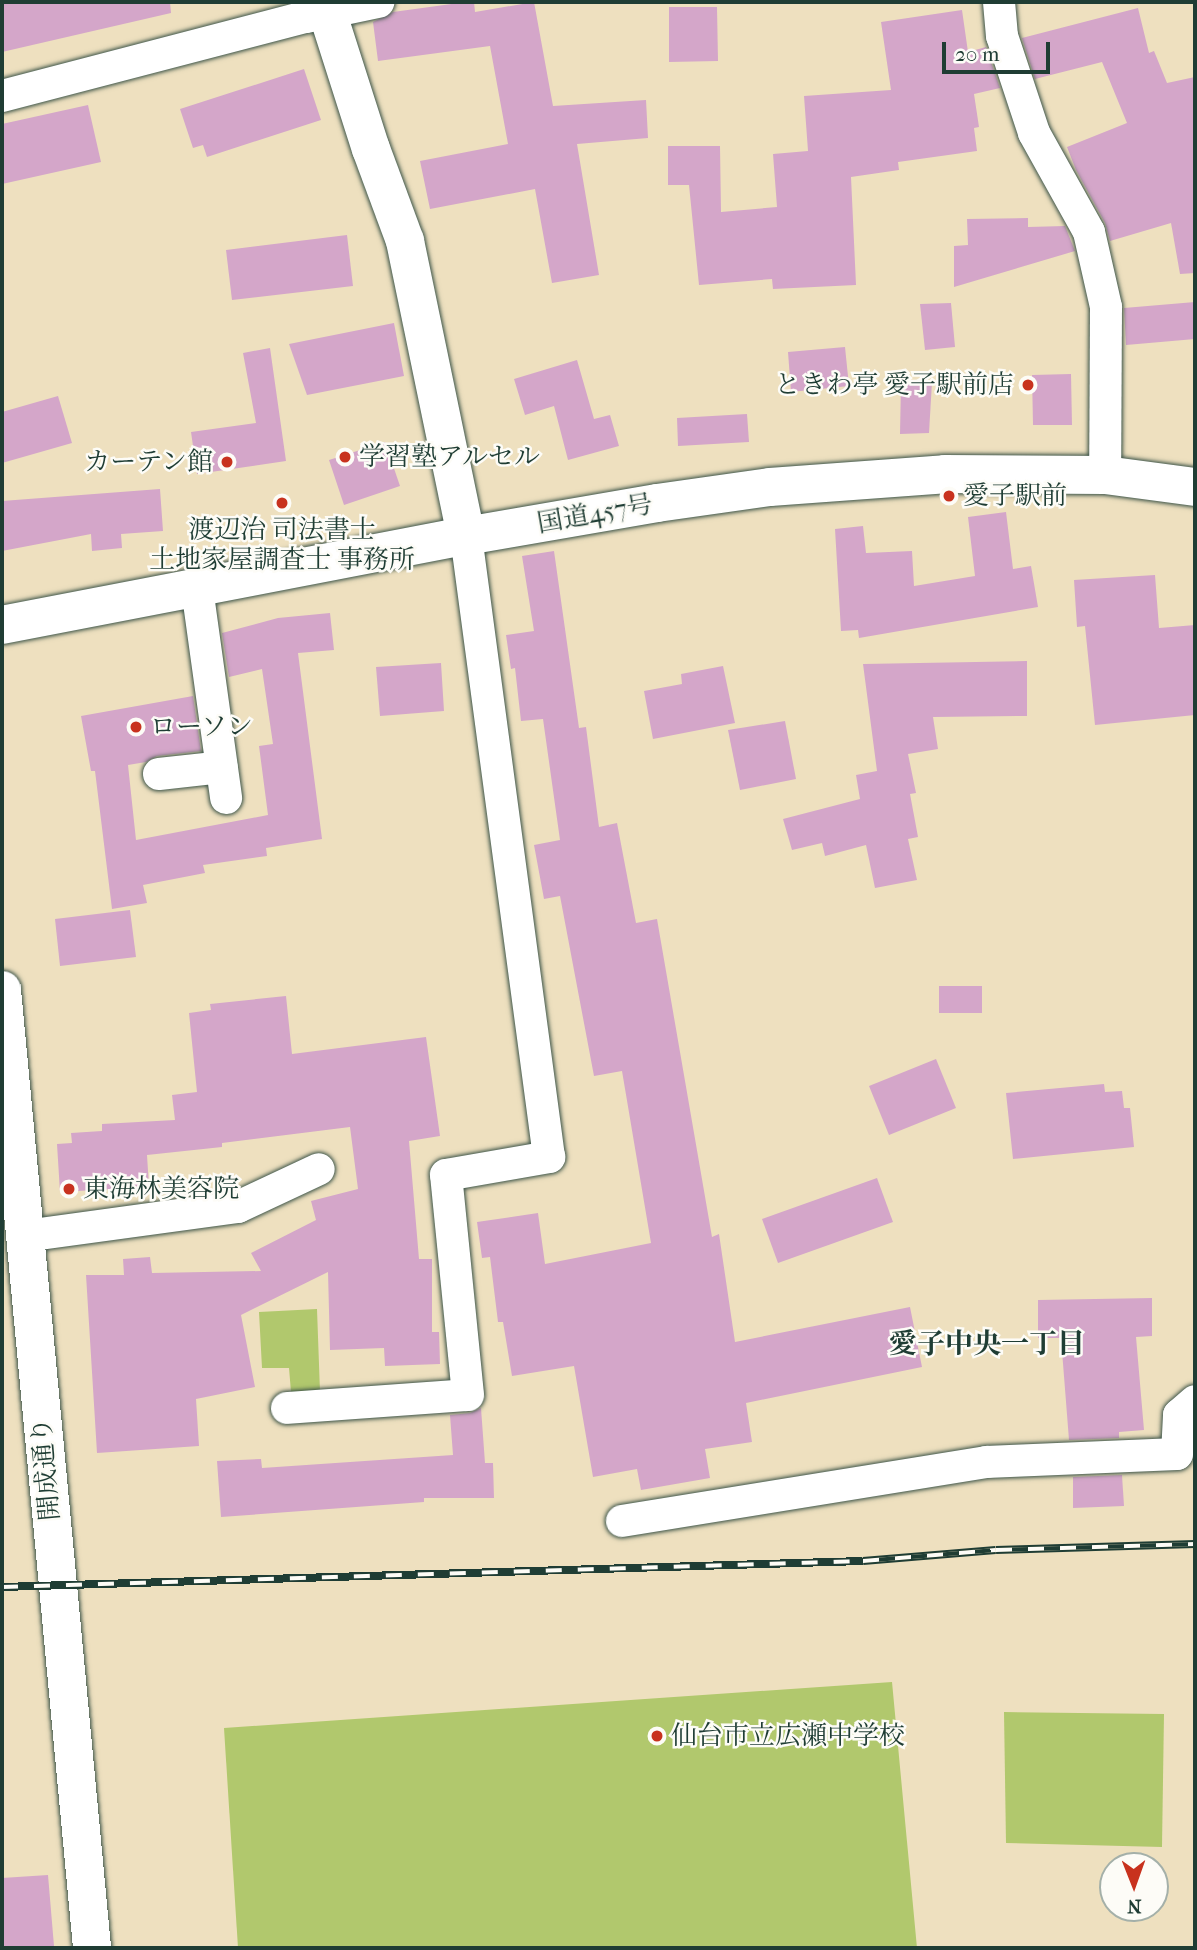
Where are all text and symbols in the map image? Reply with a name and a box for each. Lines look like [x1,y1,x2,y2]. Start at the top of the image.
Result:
scale bar [945,28,1054,72]
text: 20 m [955,42,999,66]
place label: ときわ亭 愛子駅前店 [774,369,1014,401]
marker: ときわ亭 愛子駅前店 [1020,377,1036,393]
place label: 学習塾アルセル [359,441,541,473]
place label: カーテン館 [83,446,213,478]
marker: 学習塾アルセル [337,449,353,465]
marker: カーテン館 [219,454,235,470]
place label: 愛子駅前 [963,480,1067,512]
marker: 愛子駅前 [941,488,957,504]
street label: 国道457号 [535,489,655,539]
marker: 渡辺治 司法書士 土地家屋調査士 事務所 [274,495,290,511]
place label: 渡辺治 司法書士 土地家屋調査士 事務所 [149,514,415,576]
place label: ローソン [150,711,254,743]
marker: ローソン [128,719,144,735]
place label: 東海林美容院 [83,1173,239,1205]
marker: 東海林美容院 [61,1181,77,1197]
district label: 愛子中央一丁目 [889,1327,1085,1361]
street label: 開成通り [26,1416,66,1522]
place label: 仙台市立広瀬中学校 [671,1720,905,1752]
marker: 仙台市立広瀬中学校 [649,1728,665,1744]
north arrow [1099,1852,1169,1922]
text: N [1127,1895,1142,1917]

